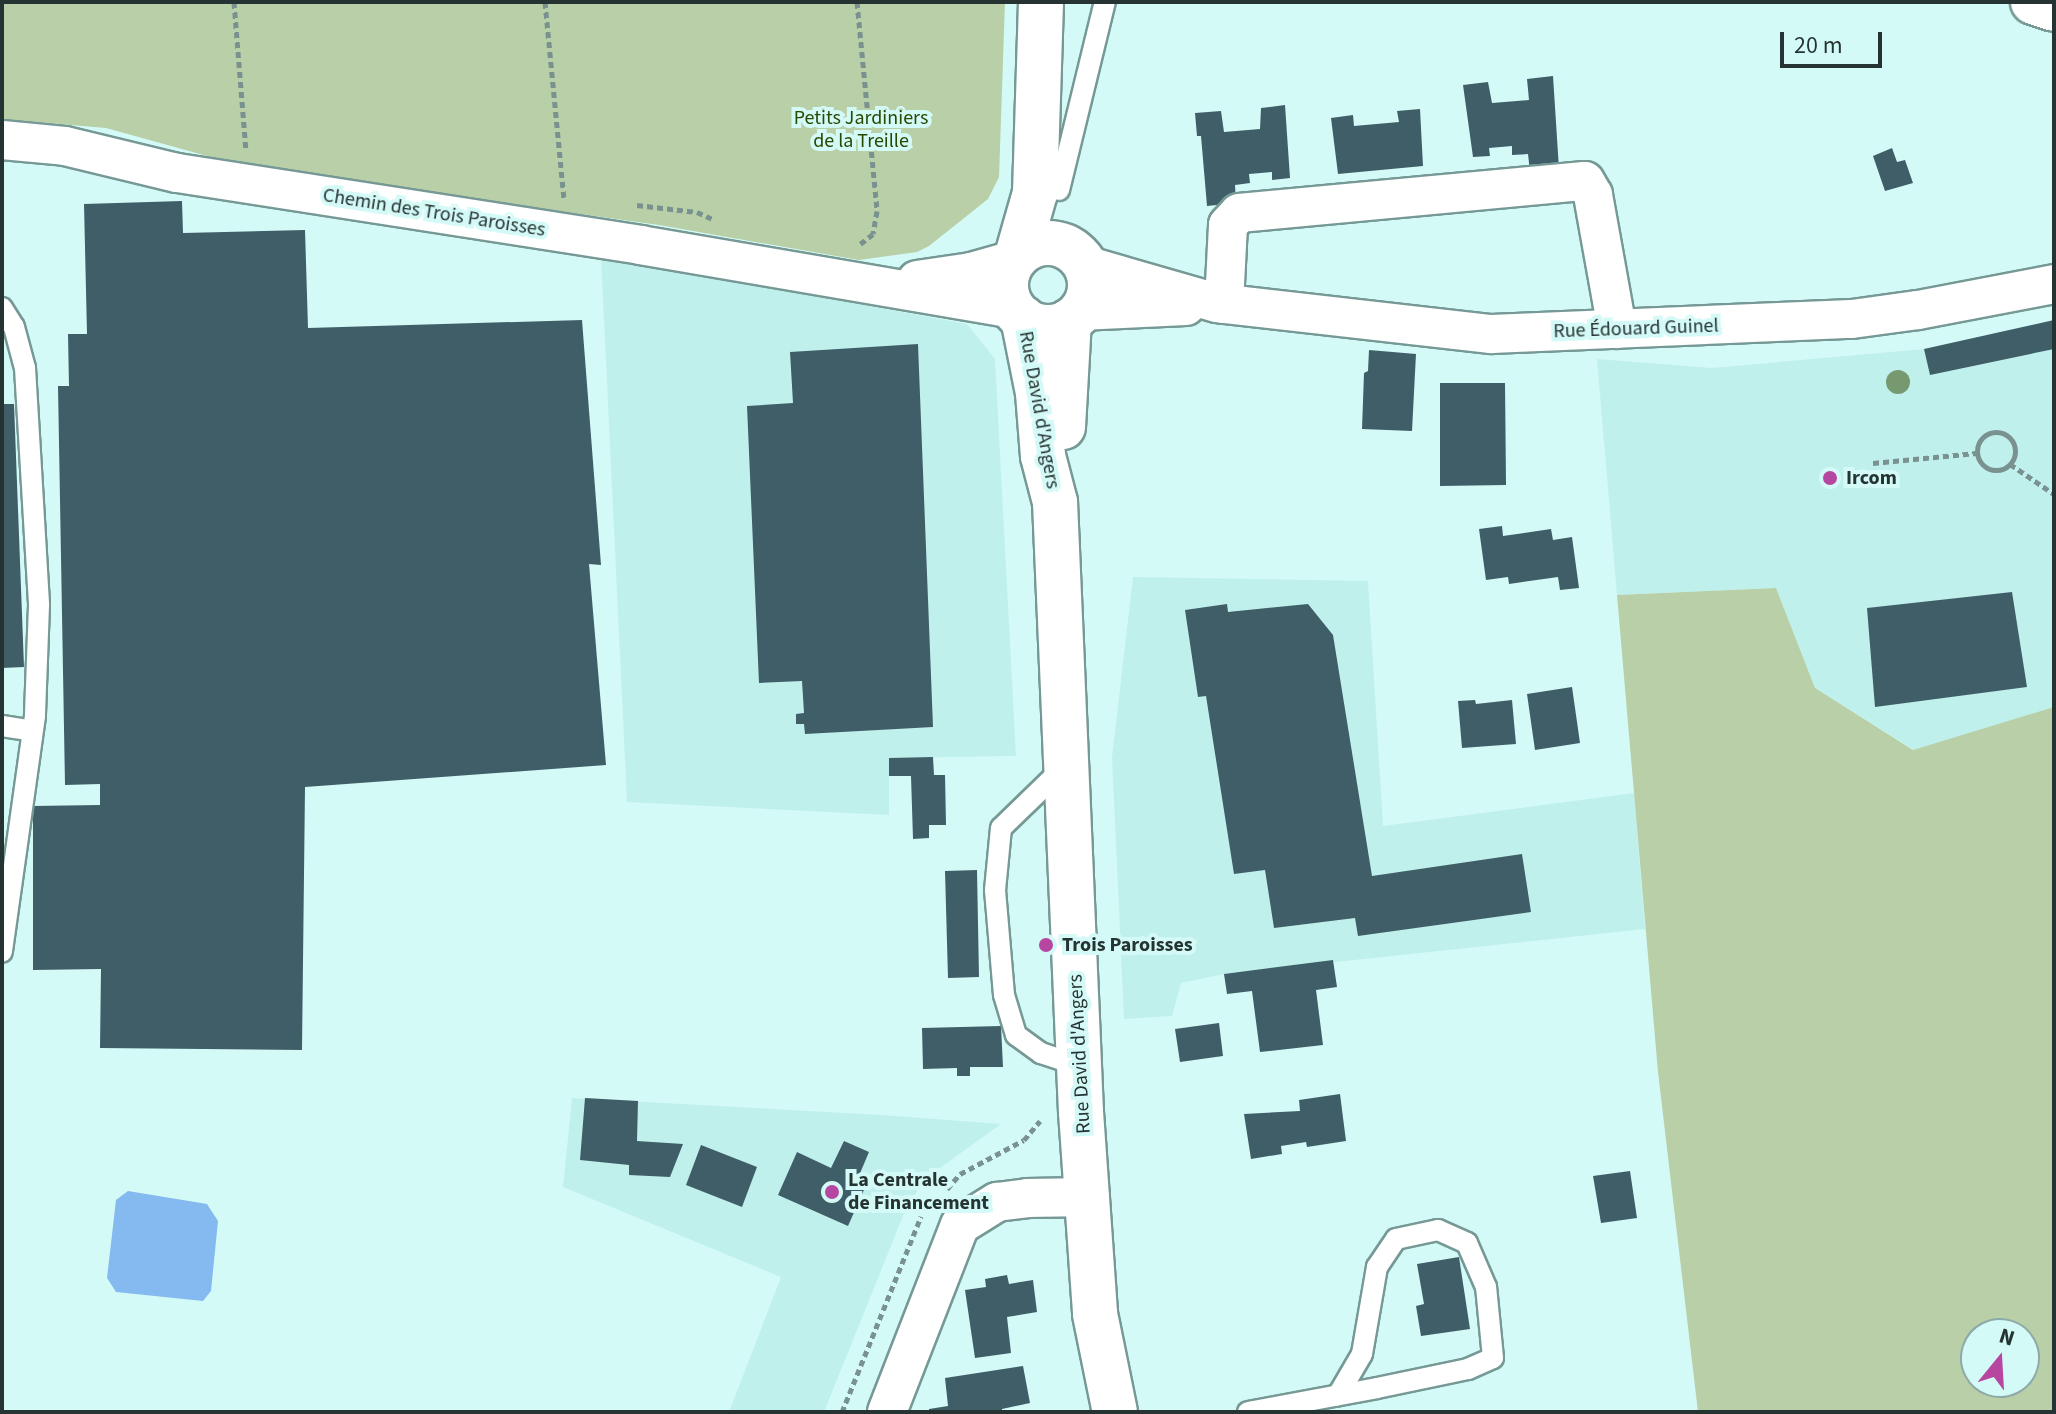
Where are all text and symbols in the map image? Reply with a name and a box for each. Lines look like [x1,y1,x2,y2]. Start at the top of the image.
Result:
scale bar [1784,16,1886,66]
text: 20 m [1794,28,1843,63]
park label: Petits Jardiniers de la Treille [794,106,928,153]
street label: Chemin des Trois Paroisses [321,184,547,242]
street label: Rue Édouard Guinel [1553,314,1719,344]
street label: Rue David d'Angers [1013,329,1065,491]
place label: Ircom [1846,466,1897,490]
marker: Ircom [1821,469,1839,487]
place label: Trois Paroisses [1062,933,1193,957]
marker: Trois Paroisses [1037,936,1055,954]
street label: Rue David d'Angers [1064,974,1096,1134]
place label: La Centrale de Financement [848,1168,989,1215]
marker: La Centrale de Financement [823,1183,841,1201]
north arrow [1960,1318,2040,1398]
text: N [1995,1320,2019,1355]

